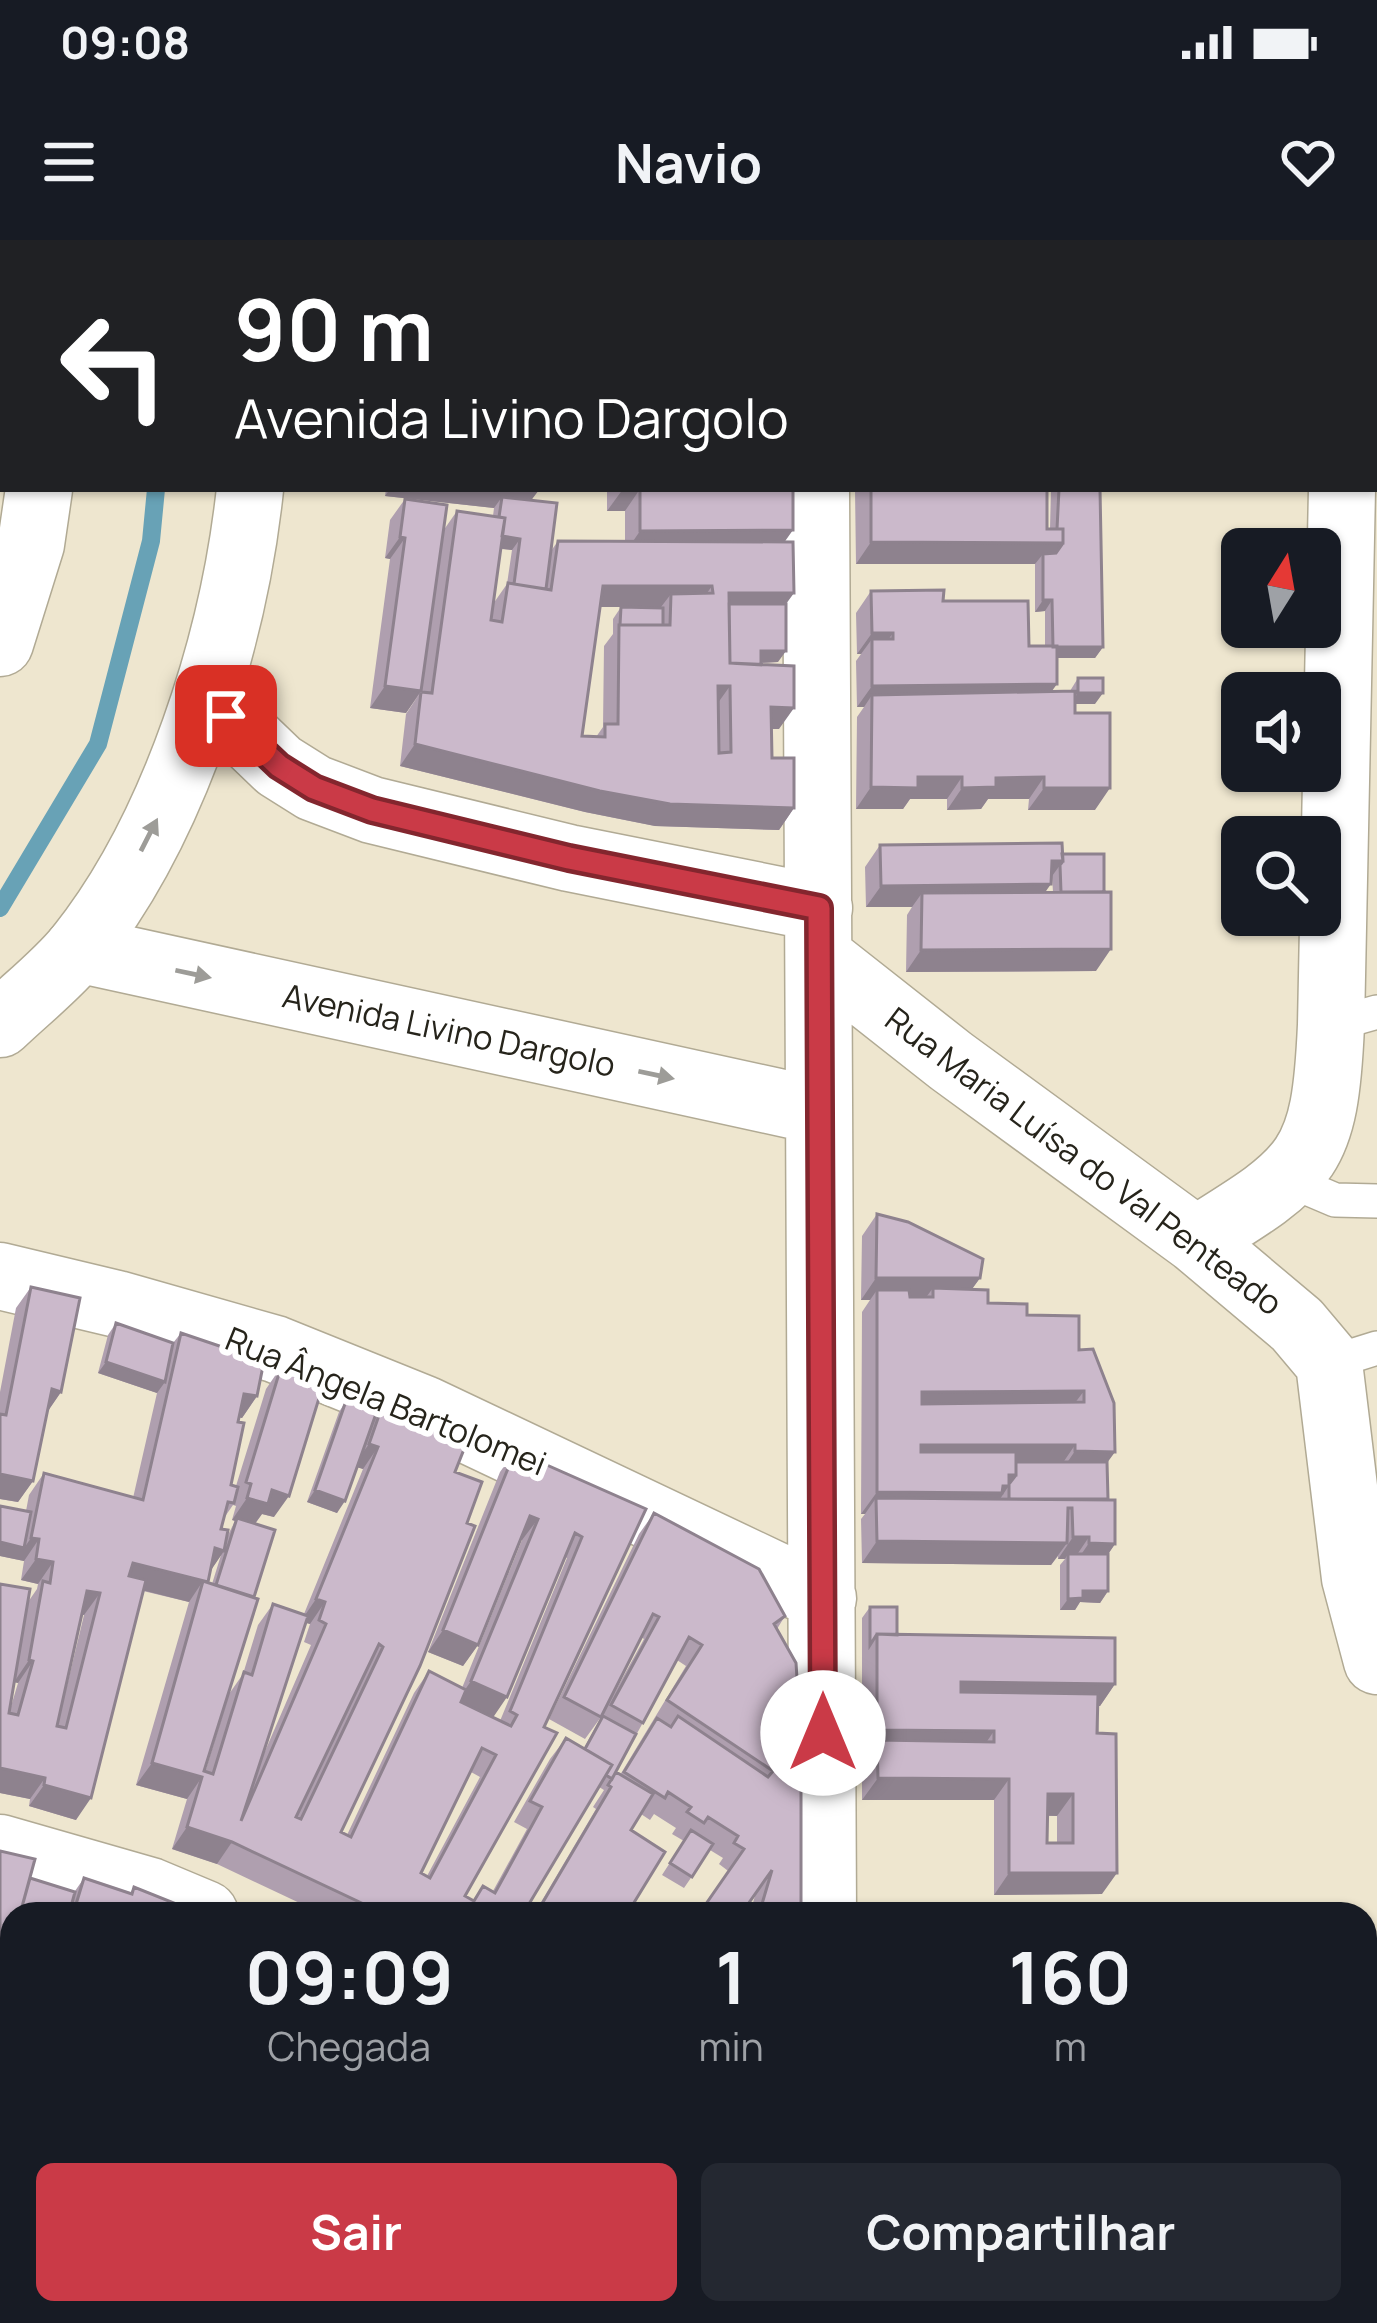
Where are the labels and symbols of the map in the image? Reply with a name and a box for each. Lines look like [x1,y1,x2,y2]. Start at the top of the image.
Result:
north arrow [1221,528,1341,648]
pin [175,665,277,767]
one-way arrow [138,817,158,852]
one-way arrow [174,965,212,984]
street label: Avenida Livino Dargolo [279,972,620,1087]
street label: Rua Maria Luísa do Val Penteado [877,996,1292,1325]
one-way arrow [637,1067,675,1086]
street label: Rua Ângela Bartolomei [219,1316,553,1485]
position arrow [760,1670,886,1796]

